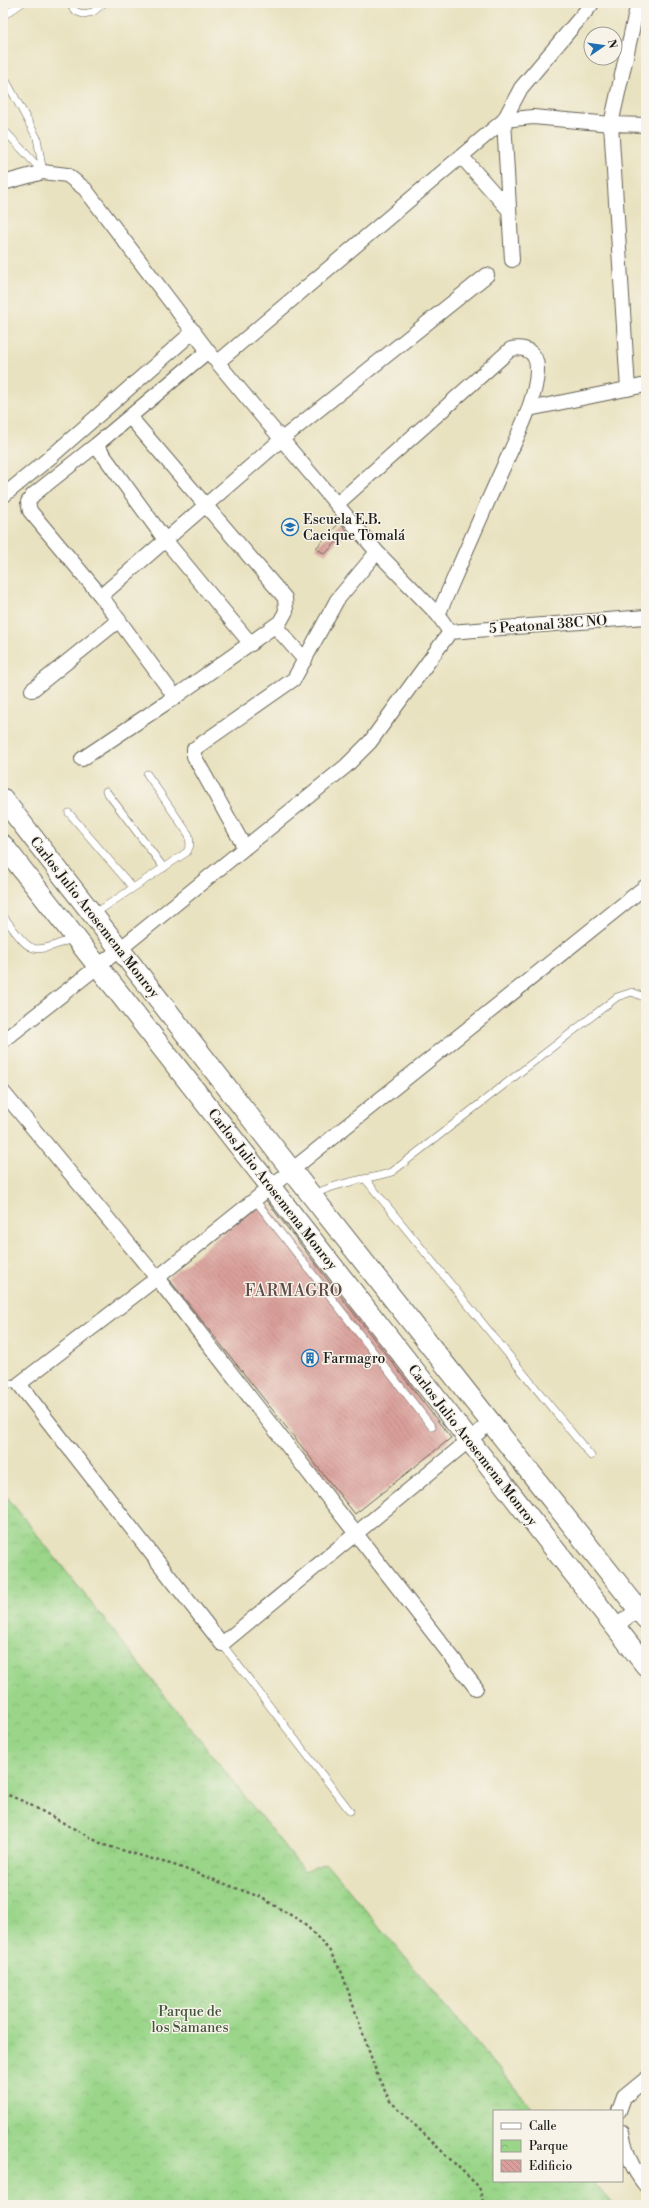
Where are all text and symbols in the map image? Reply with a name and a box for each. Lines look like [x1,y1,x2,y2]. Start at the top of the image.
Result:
north arrow [583,26,623,66]
text: N [604,38,620,50]
place label: Escuela E.B. Cacique Tomalá [303,511,406,545]
school or university icon: Escuela E.B. Cacique Tomalá [280,517,300,537]
street label: 5 Peatonal 38C NO [488,612,608,638]
street label: Carlos Julio Arosemena Monroy [26,833,163,1002]
street label: Carlos Julio Arosemena Monroy [204,1105,341,1274]
district label: FARMAGRO [245,1281,343,1301]
building icon: Farmagro [300,1348,320,1368]
place label: Farmagro [323,1350,386,1368]
street label: Carlos Julio Arosemena Monroy [404,1361,541,1530]
park label: Parque de los Samanes [151,2003,229,2037]
legend [493,2110,623,2182]
text: Calle [529,2119,556,2134]
text: Parque [529,2139,568,2154]
text: Edificio [529,2159,572,2174]

